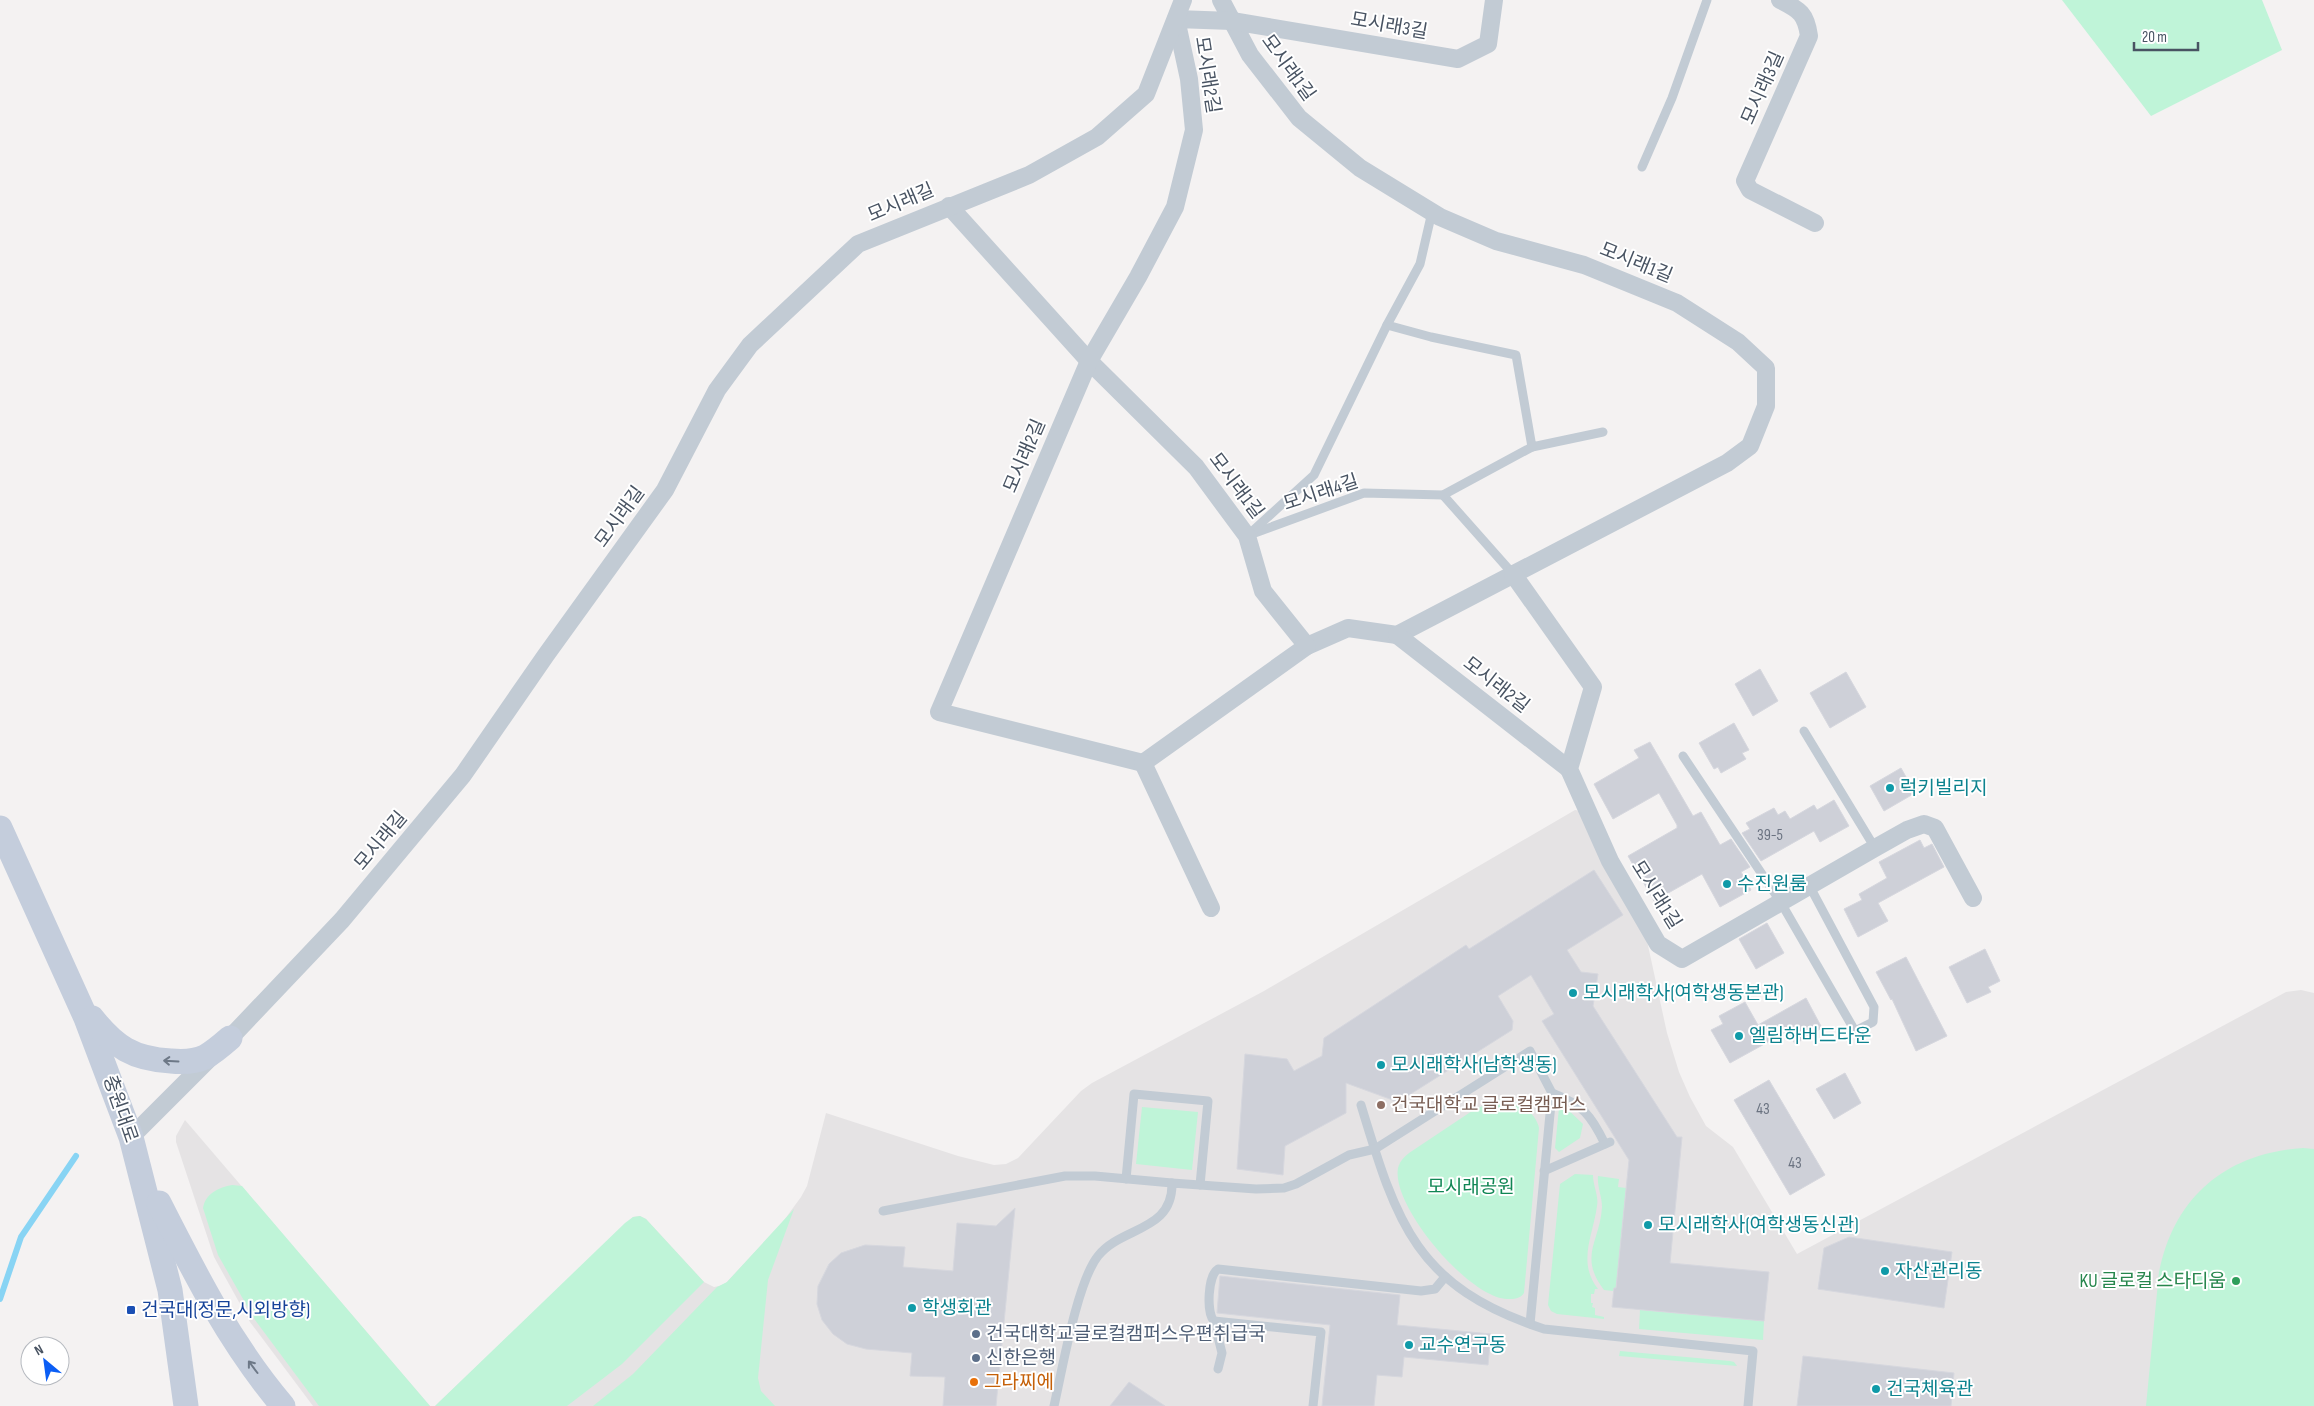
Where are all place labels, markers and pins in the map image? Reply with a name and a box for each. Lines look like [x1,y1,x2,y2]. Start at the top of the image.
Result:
place label: 럭키빌리지 [1900,777,1987,800]
marker: 럭키빌리지 [1884,782,1896,794]
place label: 수진원룸 [1737,873,1807,896]
marker: 수진원룸 [1721,878,1733,890]
place label: 모시래학사(여학생동본관) [1583,982,1784,1005]
marker: 모시래학사(여학생동본관) [1567,987,1579,999]
place label: 엘림하버드타운 [1749,1025,1871,1048]
marker: 엘림하버드타운 [1733,1030,1745,1042]
place label: 모시래학사(남학생동) [1391,1054,1557,1077]
marker: 모시래학사(남학생동) [1375,1059,1387,1071]
place label: 건국대학교 글로컬캠퍼스 [1391,1094,1586,1117]
marker: 건국대학교 글로컬캠퍼스 [1375,1099,1387,1111]
place label: 모시래학사(여학생동신관) [1658,1214,1859,1237]
marker: 모시래학사(여학생동신관) [1642,1219,1654,1231]
place label: 자산관리동 [1895,1260,1982,1283]
marker: 자산관리동 [1879,1265,1891,1277]
place label: KU 글로컬 스타디움 [2080,1270,2226,1293]
marker: KU 글로컬 스타디움 [2230,1275,2242,1287]
place label: 학생회관 [922,1297,992,1320]
place label: 건국대(정문,시외방향) [141,1299,310,1322]
marker: 학생회관 [906,1302,918,1314]
marker: 건국대(정문,시외방향) [125,1304,137,1316]
place label: 건국대학교글로컬캠퍼스우편취급국 [986,1323,1266,1346]
marker: 건국대학교글로컬캠퍼스우편취급국 [970,1328,982,1340]
place label: 교수연구동 [1419,1334,1506,1357]
marker: 교수연구동 [1403,1339,1415,1351]
place label: 신한은행 [986,1347,1056,1370]
marker: 신한은행 [970,1352,982,1364]
place label: 그라찌에 [984,1371,1054,1394]
marker: 그라찌에 [968,1376,980,1388]
place label: 건국체육관 [1886,1378,1973,1401]
marker: 건국체육관 [1870,1383,1882,1395]

